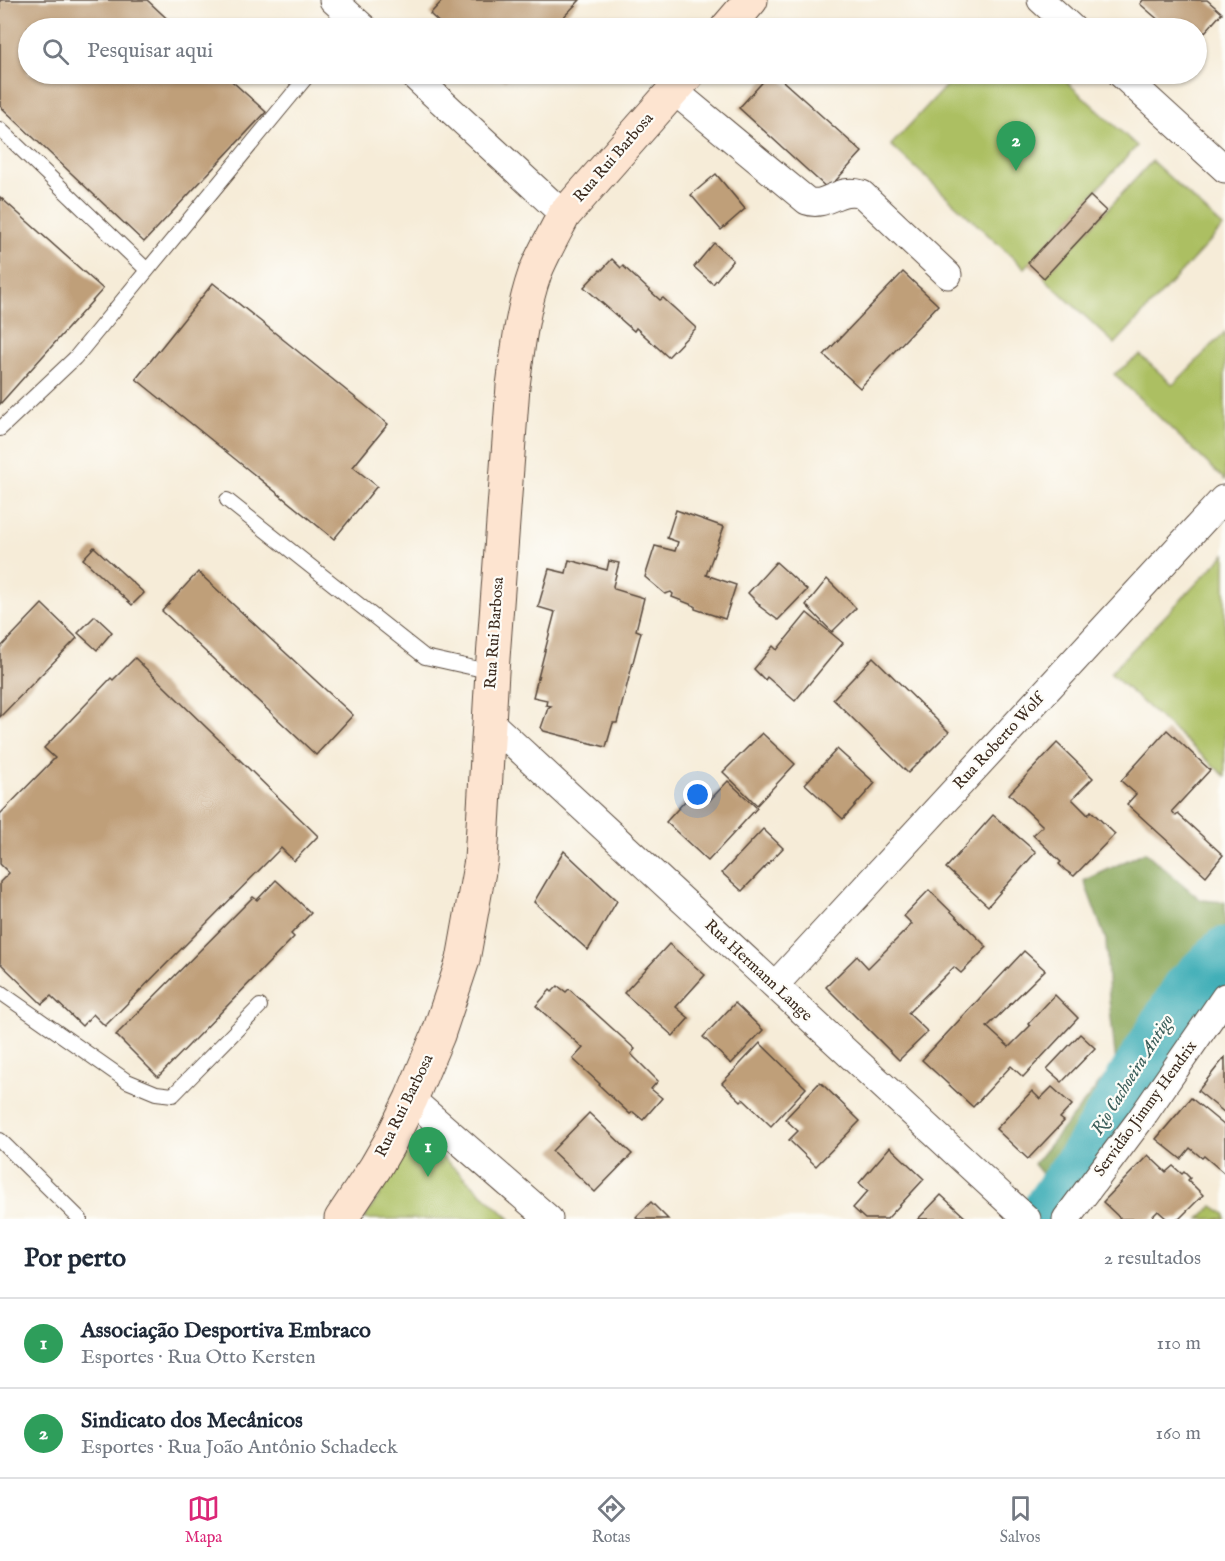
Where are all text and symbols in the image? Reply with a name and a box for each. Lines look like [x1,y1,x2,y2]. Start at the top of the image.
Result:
search box [18,18,1207,84]
icon: search [39,35,72,68]
text: Pesquisar aqui [87,37,213,65]
street label: Rua Rui Barbosa [570,109,658,207]
pin: 2 [996,122,1036,171]
street label: Rua Rui Barbosa [481,576,509,690]
street label: Rua Roberto Wolf [949,687,1051,794]
your location [683,780,712,809]
street label: Rua Hermann Lange [700,916,816,1026]
water label: Rio Cachoeira Antigo [1087,1010,1179,1140]
street label: Servidão Jimmy Hendrix [1090,1037,1202,1181]
street label: Rua Rui Barbosa [371,1051,439,1161]
pin: 1 [408,1128,448,1177]
text: Por perto [24,1242,126,1275]
text: 2 resultados [1104,1246,1201,1271]
text: Associação Desportiva Embraco [81,1317,371,1345]
text: 1 [40,1331,47,1356]
text: 110 m [1157,1331,1201,1356]
text: Esportes · Rua Otto Kersten [81,1345,316,1370]
text: Sindicato dos Mecânicos [81,1407,303,1435]
text: 2 [39,1421,48,1446]
text: 160 m [1155,1421,1201,1446]
text: Esportes · Rua João Antônio Schadeck [81,1435,398,1460]
tab: Mapa [185,1492,222,1548]
tab: Rotas [592,1492,630,1548]
tab: Salvos [1000,1492,1040,1548]

